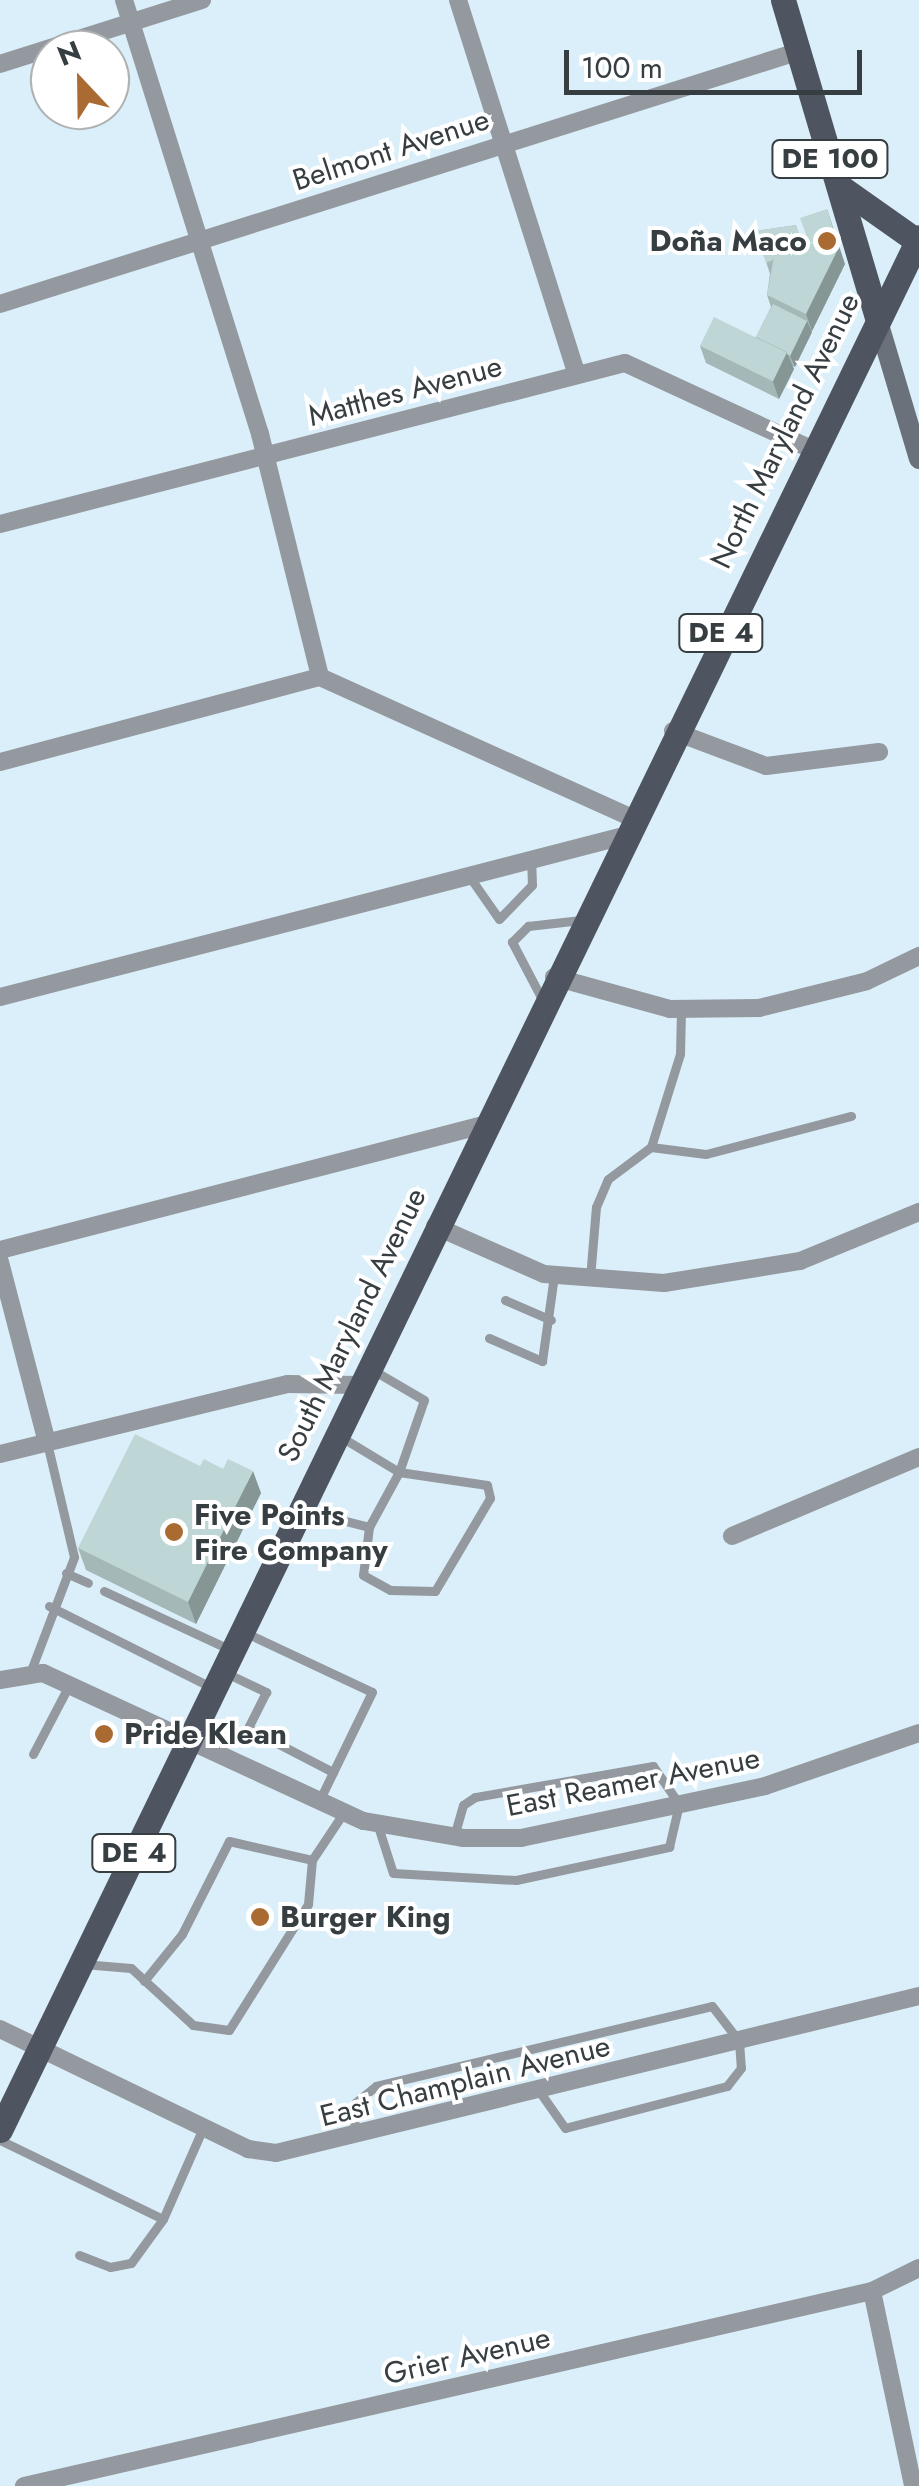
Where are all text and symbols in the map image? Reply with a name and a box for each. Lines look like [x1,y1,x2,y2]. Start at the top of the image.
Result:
north arrow [30,30,130,130]
text: N [51,30,87,77]
scale bar [569,30,866,92]
text: 100 m [581,46,663,89]
street label: Belmont Avenue [288,101,494,199]
road number: DE 100 [770,136,890,182]
place label: Doña Maco [649,223,807,259]
marker: Doña Maco [816,230,838,252]
street label: North Maryland Avenue [703,288,867,574]
street label: Matthes Avenue [304,348,506,434]
road number: DE 4 [676,610,766,656]
street label: South Maryland Avenue [270,1182,434,1468]
place label: Five Points Fire Company [194,1497,388,1568]
marker: Five Points Fire Company [163,1521,185,1543]
place label: Pride Klean [124,1716,287,1752]
marker: Pride Klean [93,1723,115,1745]
street label: East Reamer Avenue [503,1740,763,1824]
road number: DE 4 [89,1830,179,1876]
place label: Burger King [280,1899,451,1935]
marker: Burger King [249,1906,271,1928]
street label: East Champlain Avenue [316,2028,614,2134]
street label: Grier Avenue [380,2319,554,2393]

